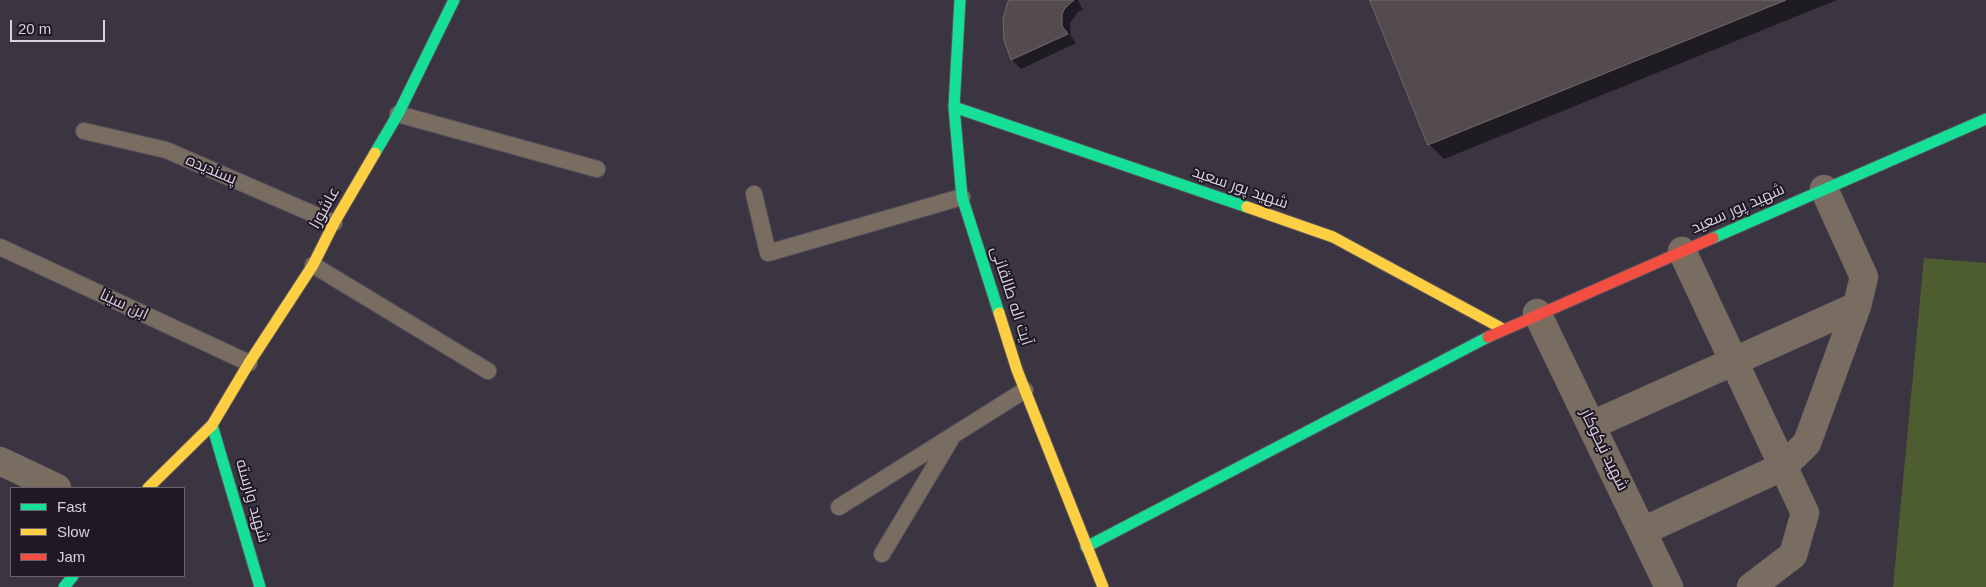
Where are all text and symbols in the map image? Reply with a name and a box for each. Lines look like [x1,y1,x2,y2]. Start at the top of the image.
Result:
scale bar [12,10,108,42]
text: 20 m [18,20,51,37]
street label: پسندیده [183,151,239,189]
street label: شهید پور سعید [1189,163,1291,213]
street label: شهید پور سعید [1688,180,1788,238]
street label: عاشورا [306,184,344,232]
street label: آیت اله طالقانی [986,244,1036,348]
street label: ابن سینا [97,285,151,325]
street label: شهید نیکوکار [1576,406,1632,494]
street label: شهید وارسته [231,457,273,545]
legend [10,487,185,577]
text: Fast [57,498,86,515]
text: Slow [57,523,90,540]
text: Jam [57,548,85,565]

